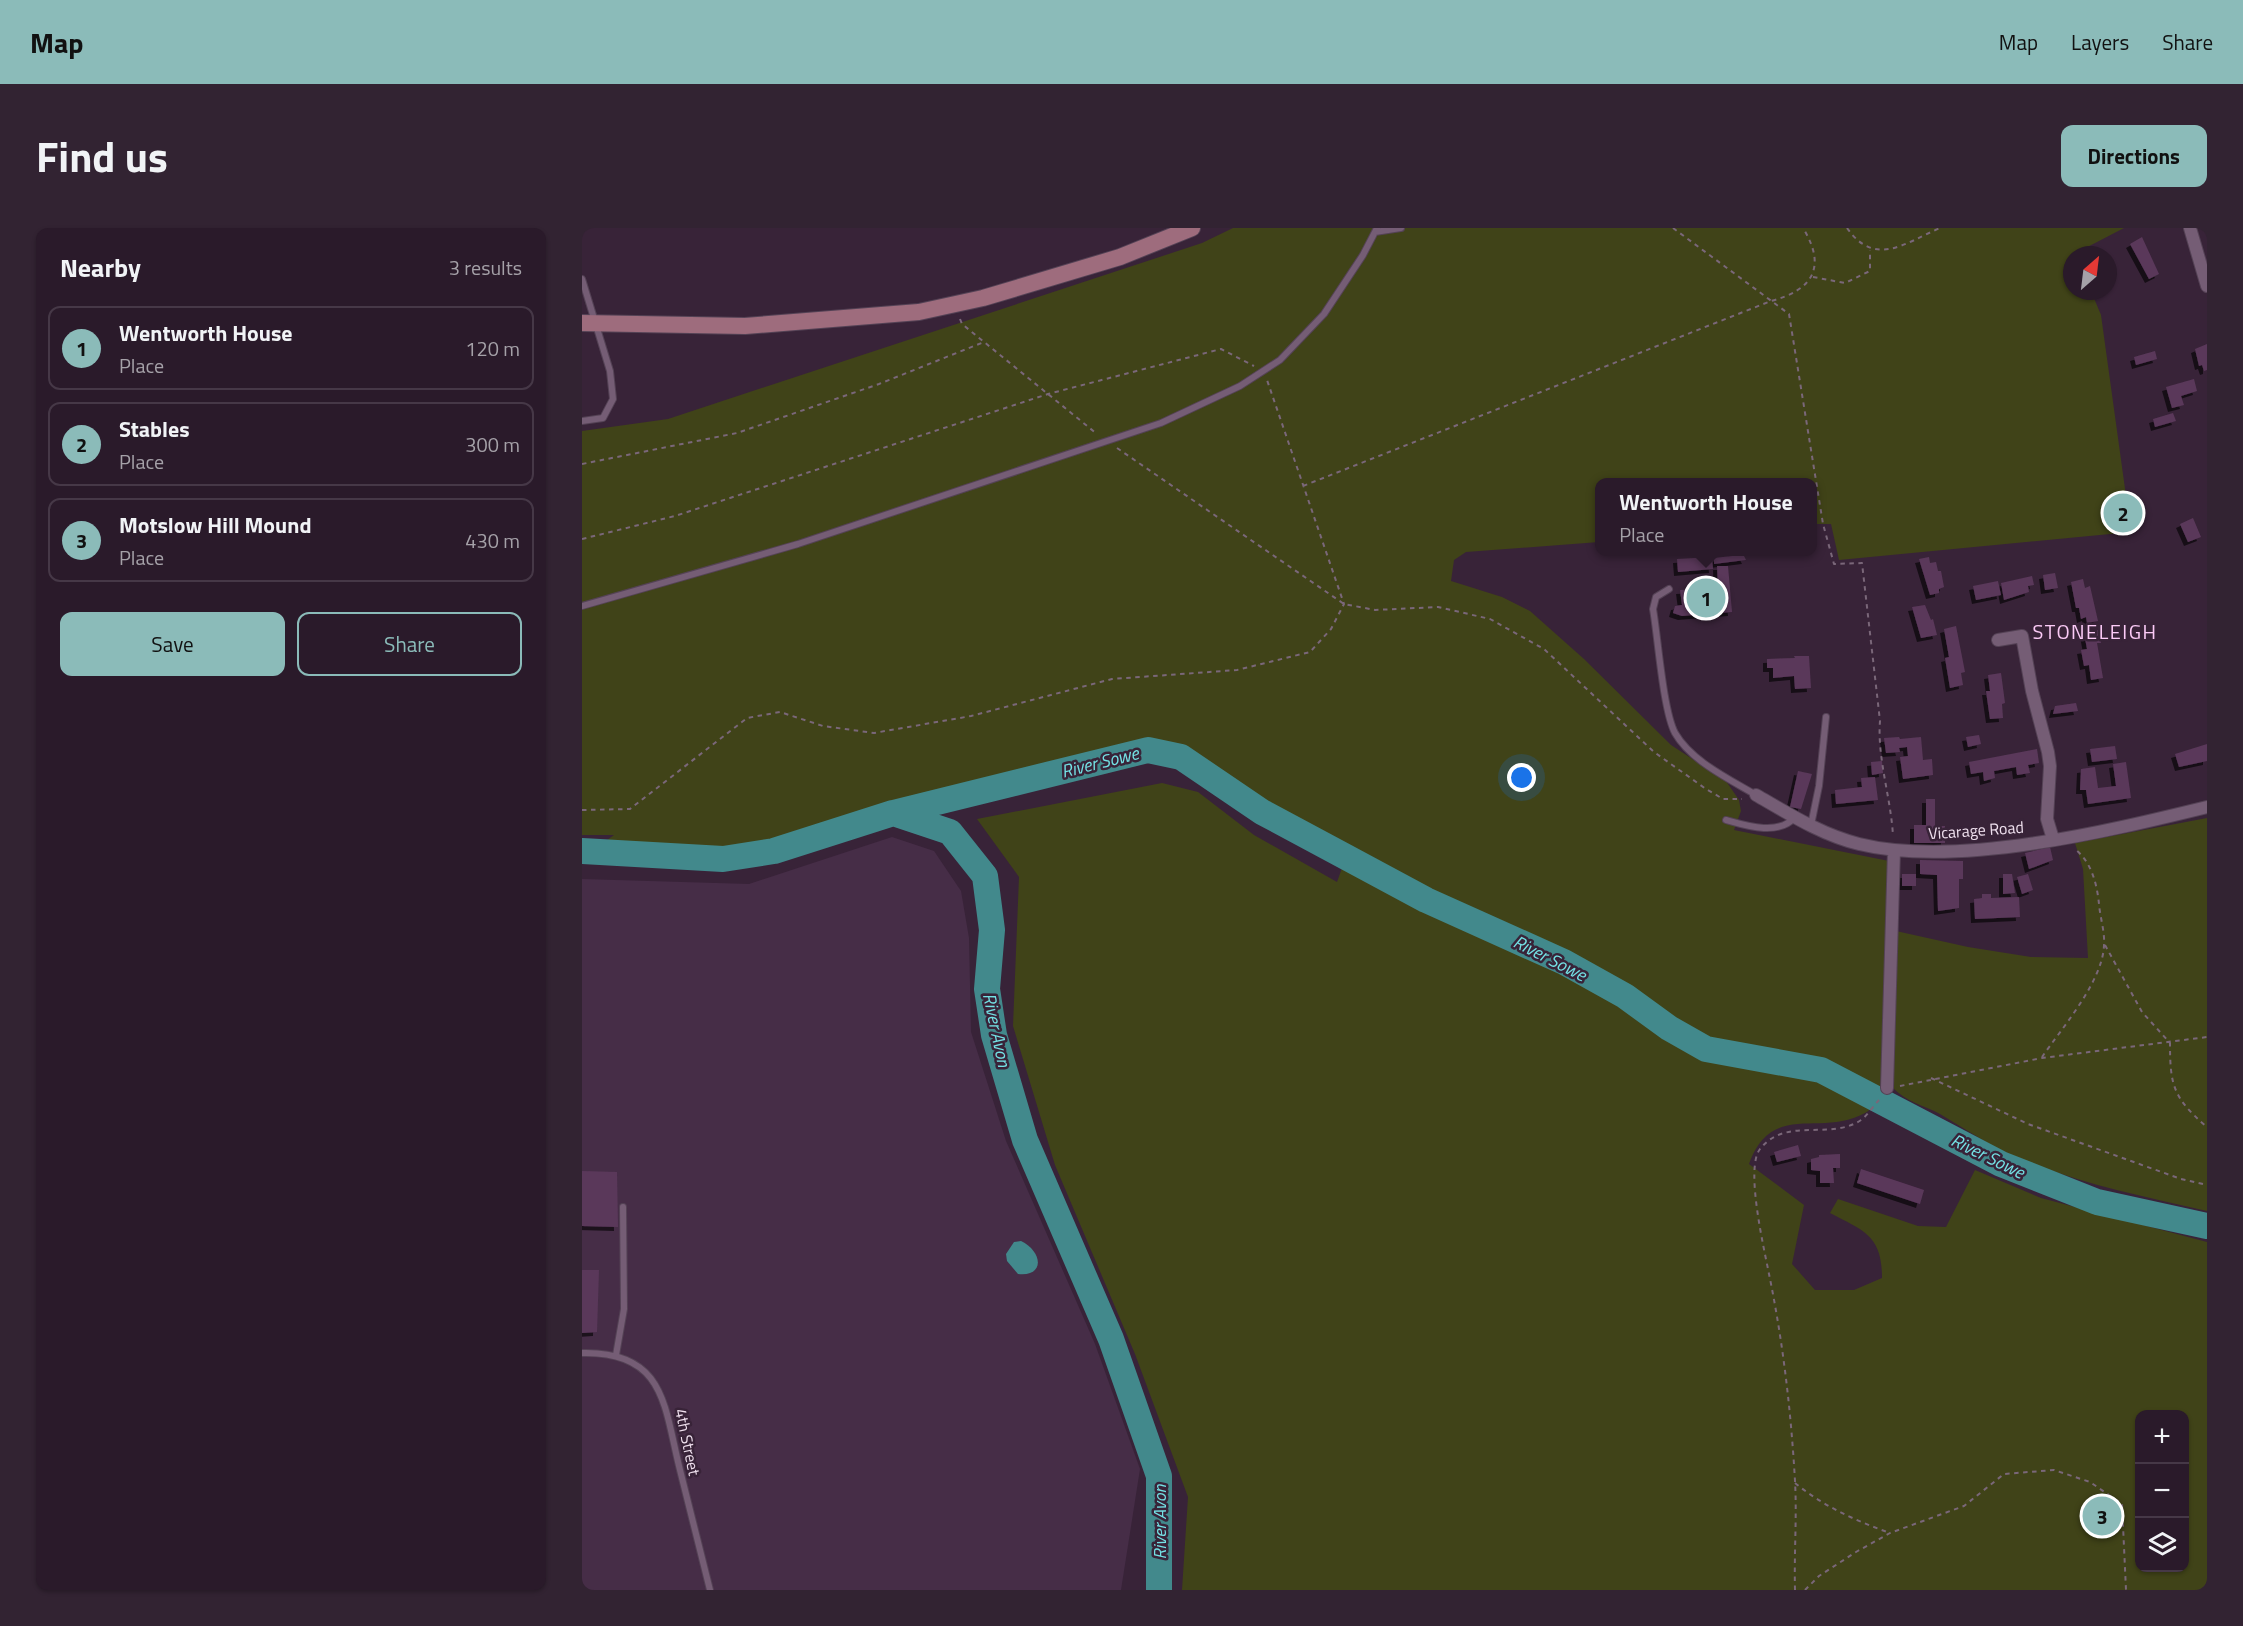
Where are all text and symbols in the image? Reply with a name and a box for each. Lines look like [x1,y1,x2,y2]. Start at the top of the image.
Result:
text: Map [30,21,84,64]
text: Map [1999,26,2038,58]
text: Layers [2071,26,2129,58]
text: Share [2162,26,2213,58]
text: Find us [36,124,168,188]
button: Directions [2061,125,2207,187]
north arrow [2063,246,2117,300]
text: Nearby [60,248,141,287]
text: 3 results [449,252,522,283]
text: Wentworth House [119,316,293,350]
text: 1 [76,333,87,364]
text: 120 m [465,333,520,364]
text: Place [119,350,164,381]
text: Stables [119,412,190,446]
text: 2 [76,429,87,460]
text: 300 m [465,429,520,460]
text: Place [119,446,164,477]
popup [1595,478,1817,556]
text: Wentworth House [1619,485,1793,519]
pin: 2 [2104,490,2142,536]
text: Motslow Hill Mound [119,508,311,542]
text: Place [1619,519,1664,550]
text: 3 [76,525,87,556]
text: 430 m [465,525,520,556]
text: Place [119,542,164,573]
pin: 1 [1686,576,1726,620]
button: Save [60,612,285,676]
button: Share [297,612,522,676]
district label: STONELEIGH [2032,616,2158,647]
water label: River Sowe [1058,739,1143,785]
your location [1507,763,1536,792]
street label: Vicarage Road [1927,815,2025,845]
water label: River Sowe [1509,928,1593,989]
water label: River Avon [976,990,1018,1071]
water label: River Sowe [1947,1127,2031,1186]
street label: 4th Street [669,1406,707,1478]
map controls [2135,1410,2189,1572]
button: + [2135,1410,2189,1464]
button: − [2135,1464,2189,1518]
water label: River Avon [1146,1483,1173,1560]
pin: 3 [2082,1494,2122,1538]
button: layers [2135,1518,2189,1572]

